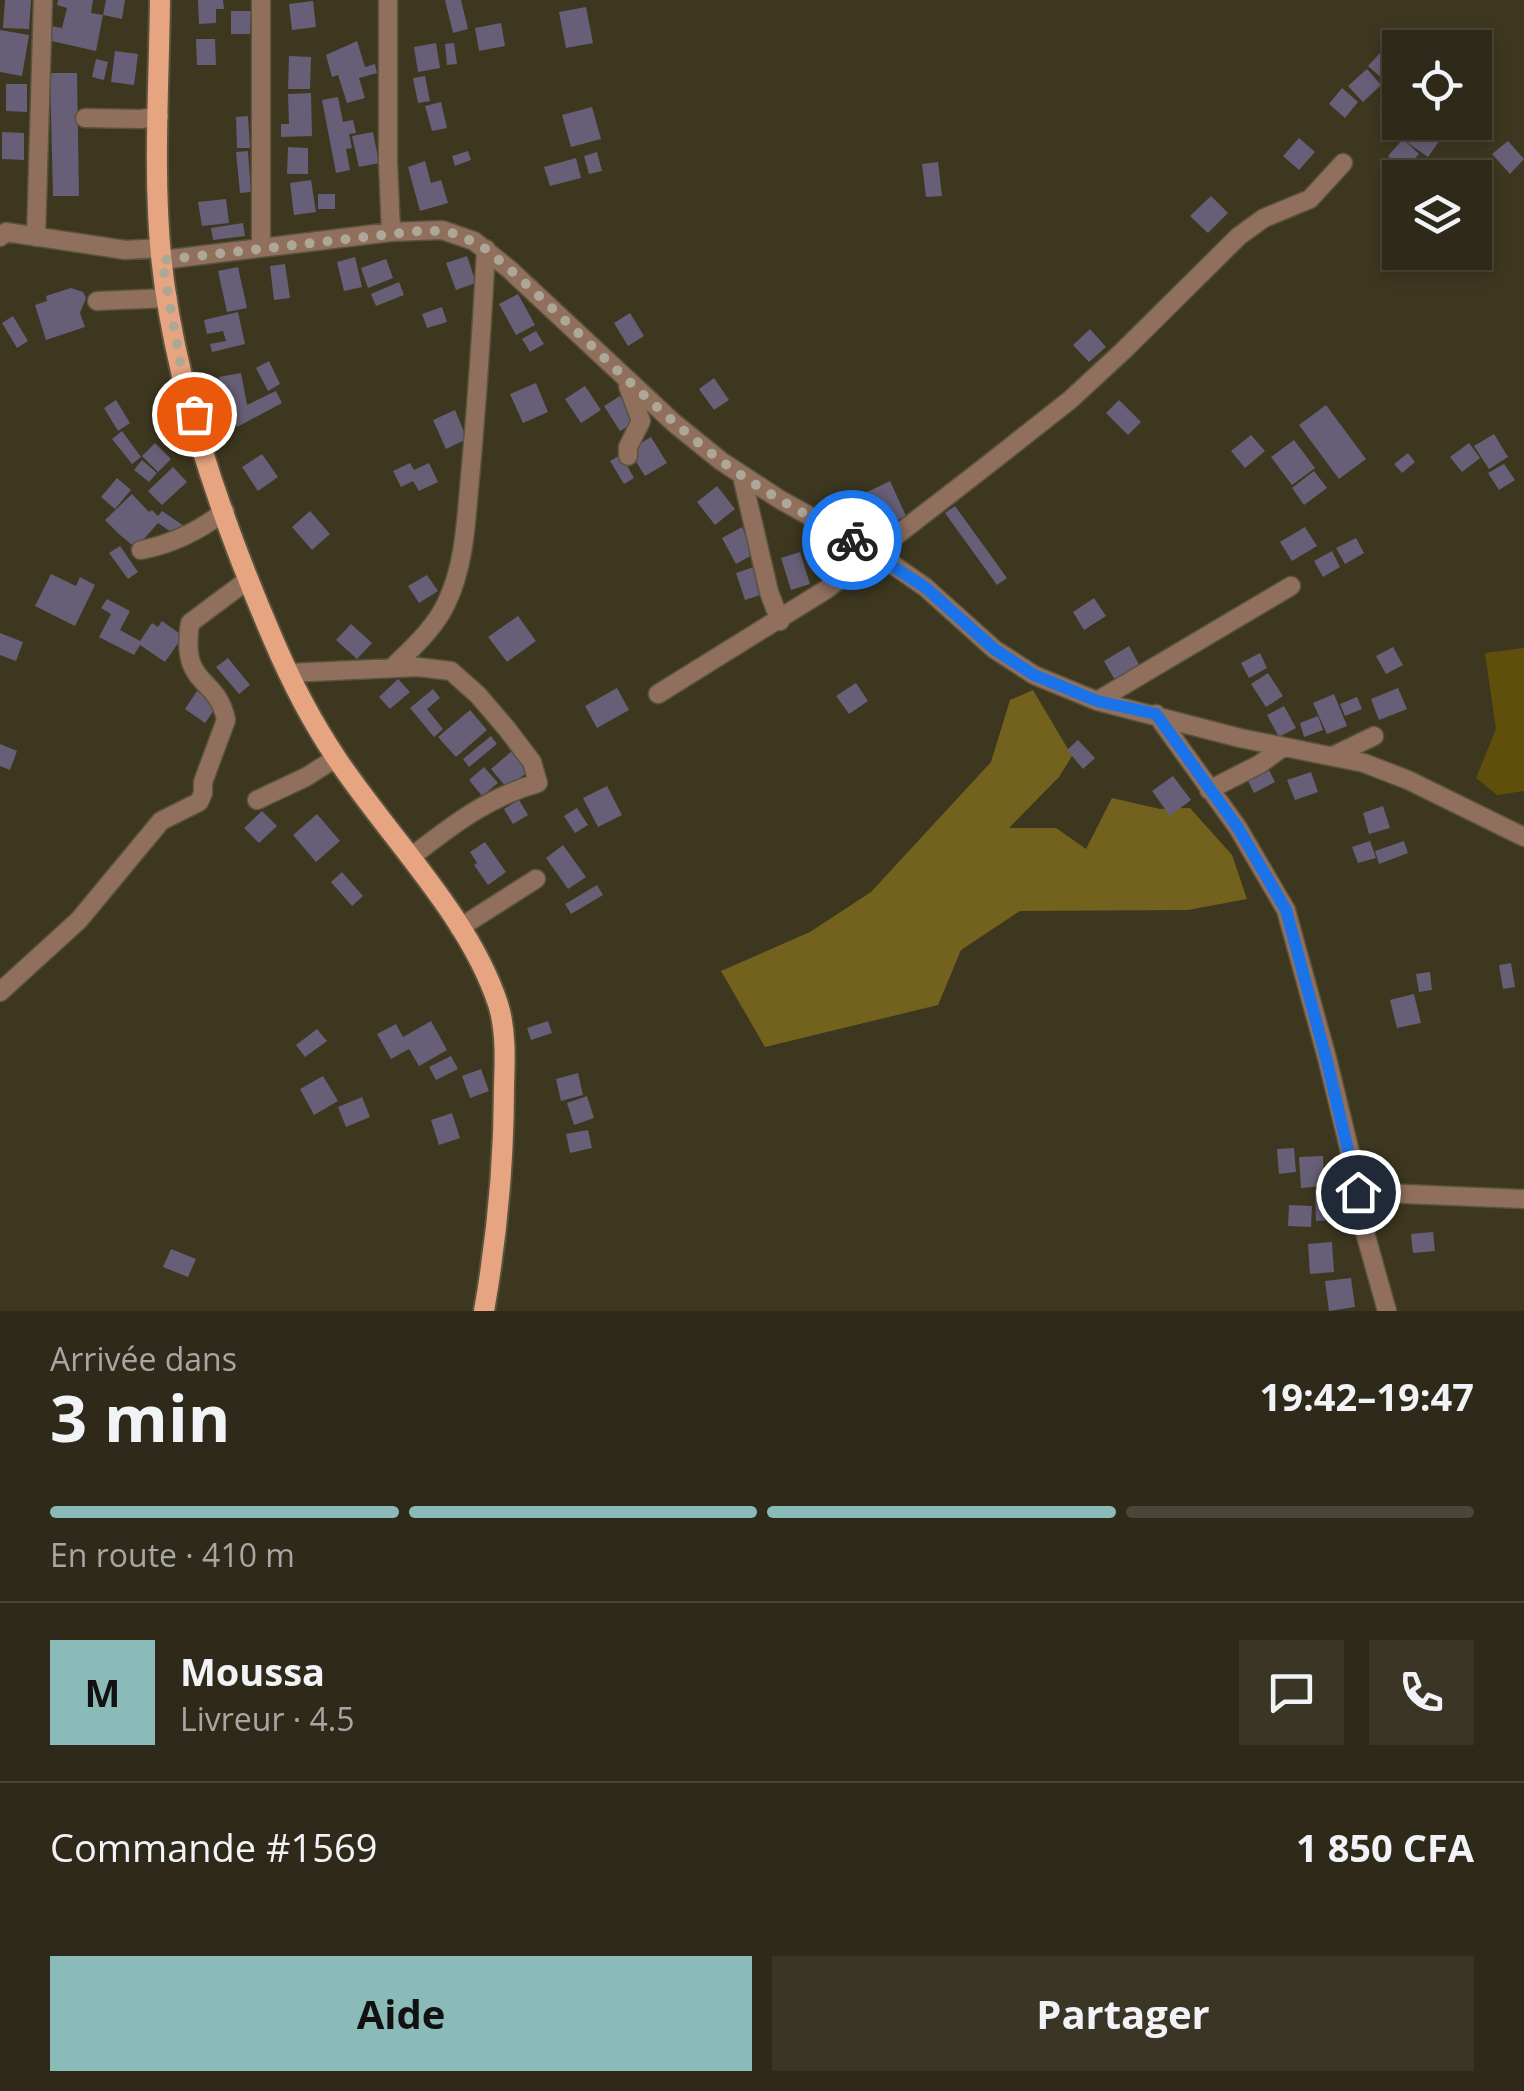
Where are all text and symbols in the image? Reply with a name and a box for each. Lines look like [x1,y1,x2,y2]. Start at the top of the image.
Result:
map controls [1382,30,1492,270]
button: locate [1382,30,1492,140]
button: layers [1382,160,1492,270]
pin [152,372,237,457]
icon: bag [167,387,222,442]
courier [802,490,902,590]
icon: bike [825,513,880,568]
pin [1316,1150,1401,1235]
icon: home [1331,1165,1386,1220]
text: Arrivée dans [50,1337,237,1380]
text: 19:42–19:47 [1260,1370,1474,1422]
text: 3 min [50,1373,230,1461]
text: En route · 410 m [50,1533,295,1576]
button: chat [1239,1640,1344,1745]
button: phone [1369,1640,1474,1745]
text: Moussa [180,1645,325,1697]
text: M [85,1666,120,1718]
text: Livreur · 4.5 [180,1697,355,1740]
text: Commande #1569 [50,1821,378,1873]
text: 1 850 CFA [1296,1821,1474,1873]
button: Aide [50,1956,752,2071]
button: Partager [772,1956,1474,2071]

